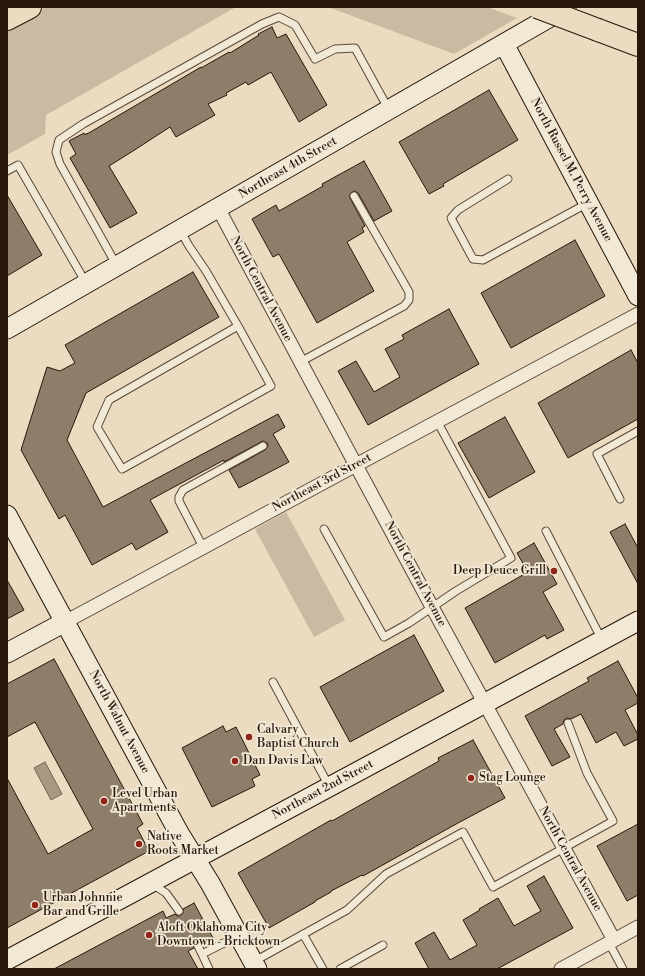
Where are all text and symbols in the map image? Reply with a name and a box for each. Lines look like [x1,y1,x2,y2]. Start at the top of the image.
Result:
street label: North Russel M. Perry Avenue [527,96,615,244]
street label: Northeast 4th Street [237,134,339,202]
street label: North Central Avenue [227,234,295,344]
street label: Northeast 3rd Street [270,451,374,515]
street label: North Central Avenue [381,519,449,629]
place label: Deep Deuce Grill [453,564,546,578]
marker: Deep Deuce Grill [549,566,559,576]
street label: North Walnut Avenue [86,668,152,776]
place label: Calvary Baptist Church [257,723,339,751]
marker: Calvary Baptist Church [244,732,254,742]
place label: Dan Davis Law [243,754,323,768]
marker: Dan Davis Law [230,756,240,766]
street label: Northeast 2nd Street [270,757,376,823]
place label: Stag Lounge [479,771,546,785]
marker: Stag Lounge [466,773,476,783]
place label: Level Urban Apartments [112,787,178,815]
marker: Level Urban Apartments [99,796,109,806]
street label: North Central Avenue [535,804,605,914]
place label: Native Roots Market [147,830,219,858]
marker: Native Roots Market [134,839,144,849]
place label: Urban Johnnie Bar and Grille [43,891,123,919]
marker: Urban Johnnie Bar and Grille [30,900,40,910]
place label: Aloft Oklahoma City Downtown - Bricktown [157,921,280,949]
marker: Aloft Oklahoma City Downtown - Bricktown [144,930,154,940]

